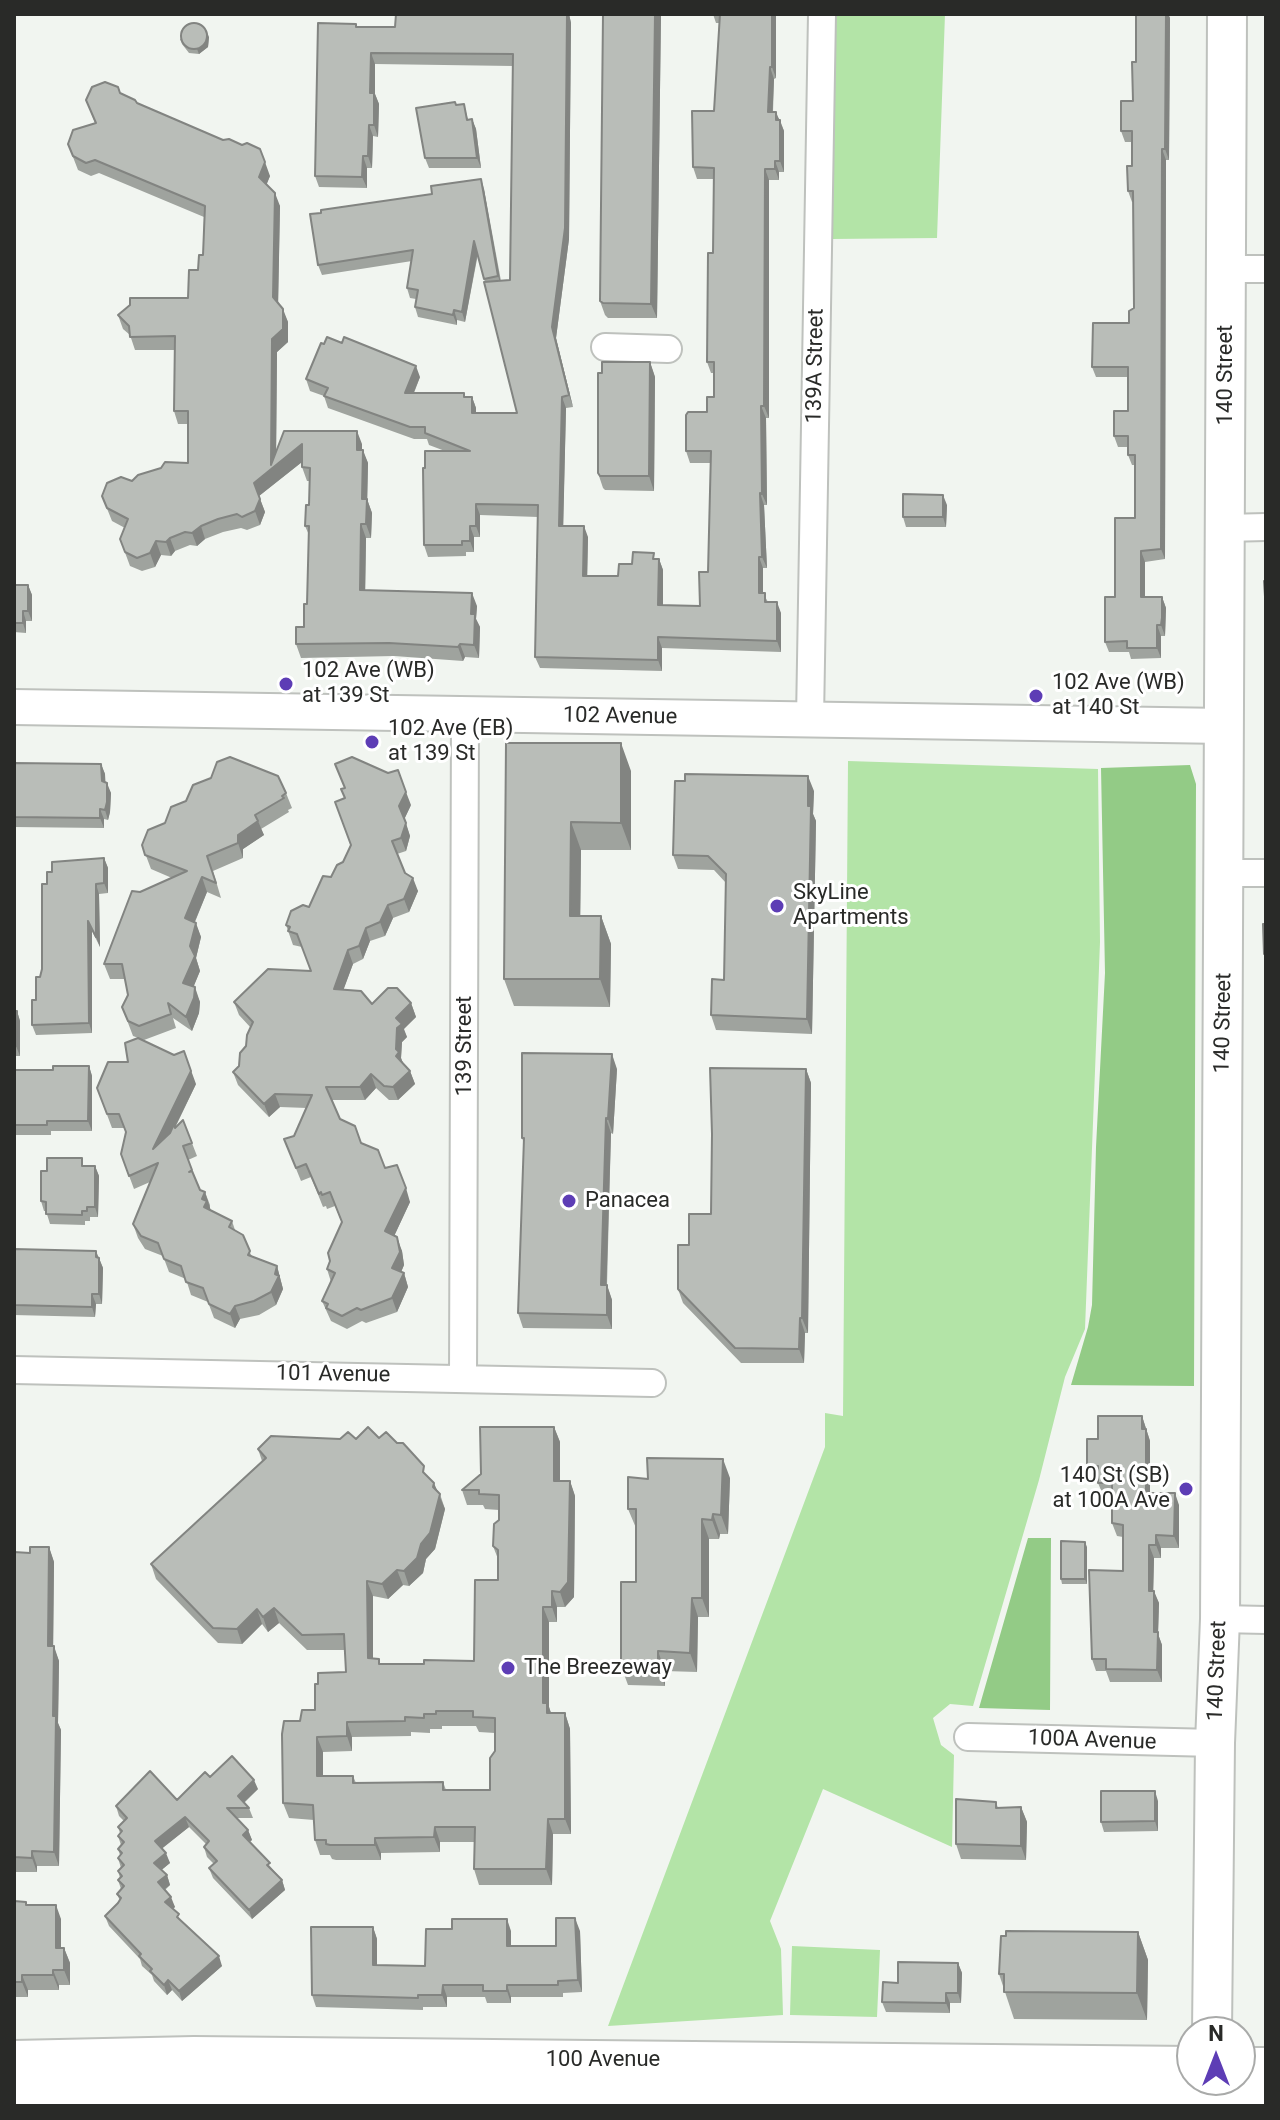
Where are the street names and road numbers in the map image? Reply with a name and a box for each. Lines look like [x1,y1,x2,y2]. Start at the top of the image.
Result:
street label: 139A Street [802,308,830,424]
street label: 140 Street [1213,325,1239,425]
street label: 102 Avenue [563,703,677,731]
street label: 140 Street [1210,972,1238,1074]
street label: 139 Street [452,996,478,1096]
street label: 101 Avenue [276,1361,390,1389]
street label: 140 Street [1203,1620,1233,1722]
street label: 100A Avenue [1027,1726,1157,1756]
street label: 100 Avenue [546,2047,660,2073]

